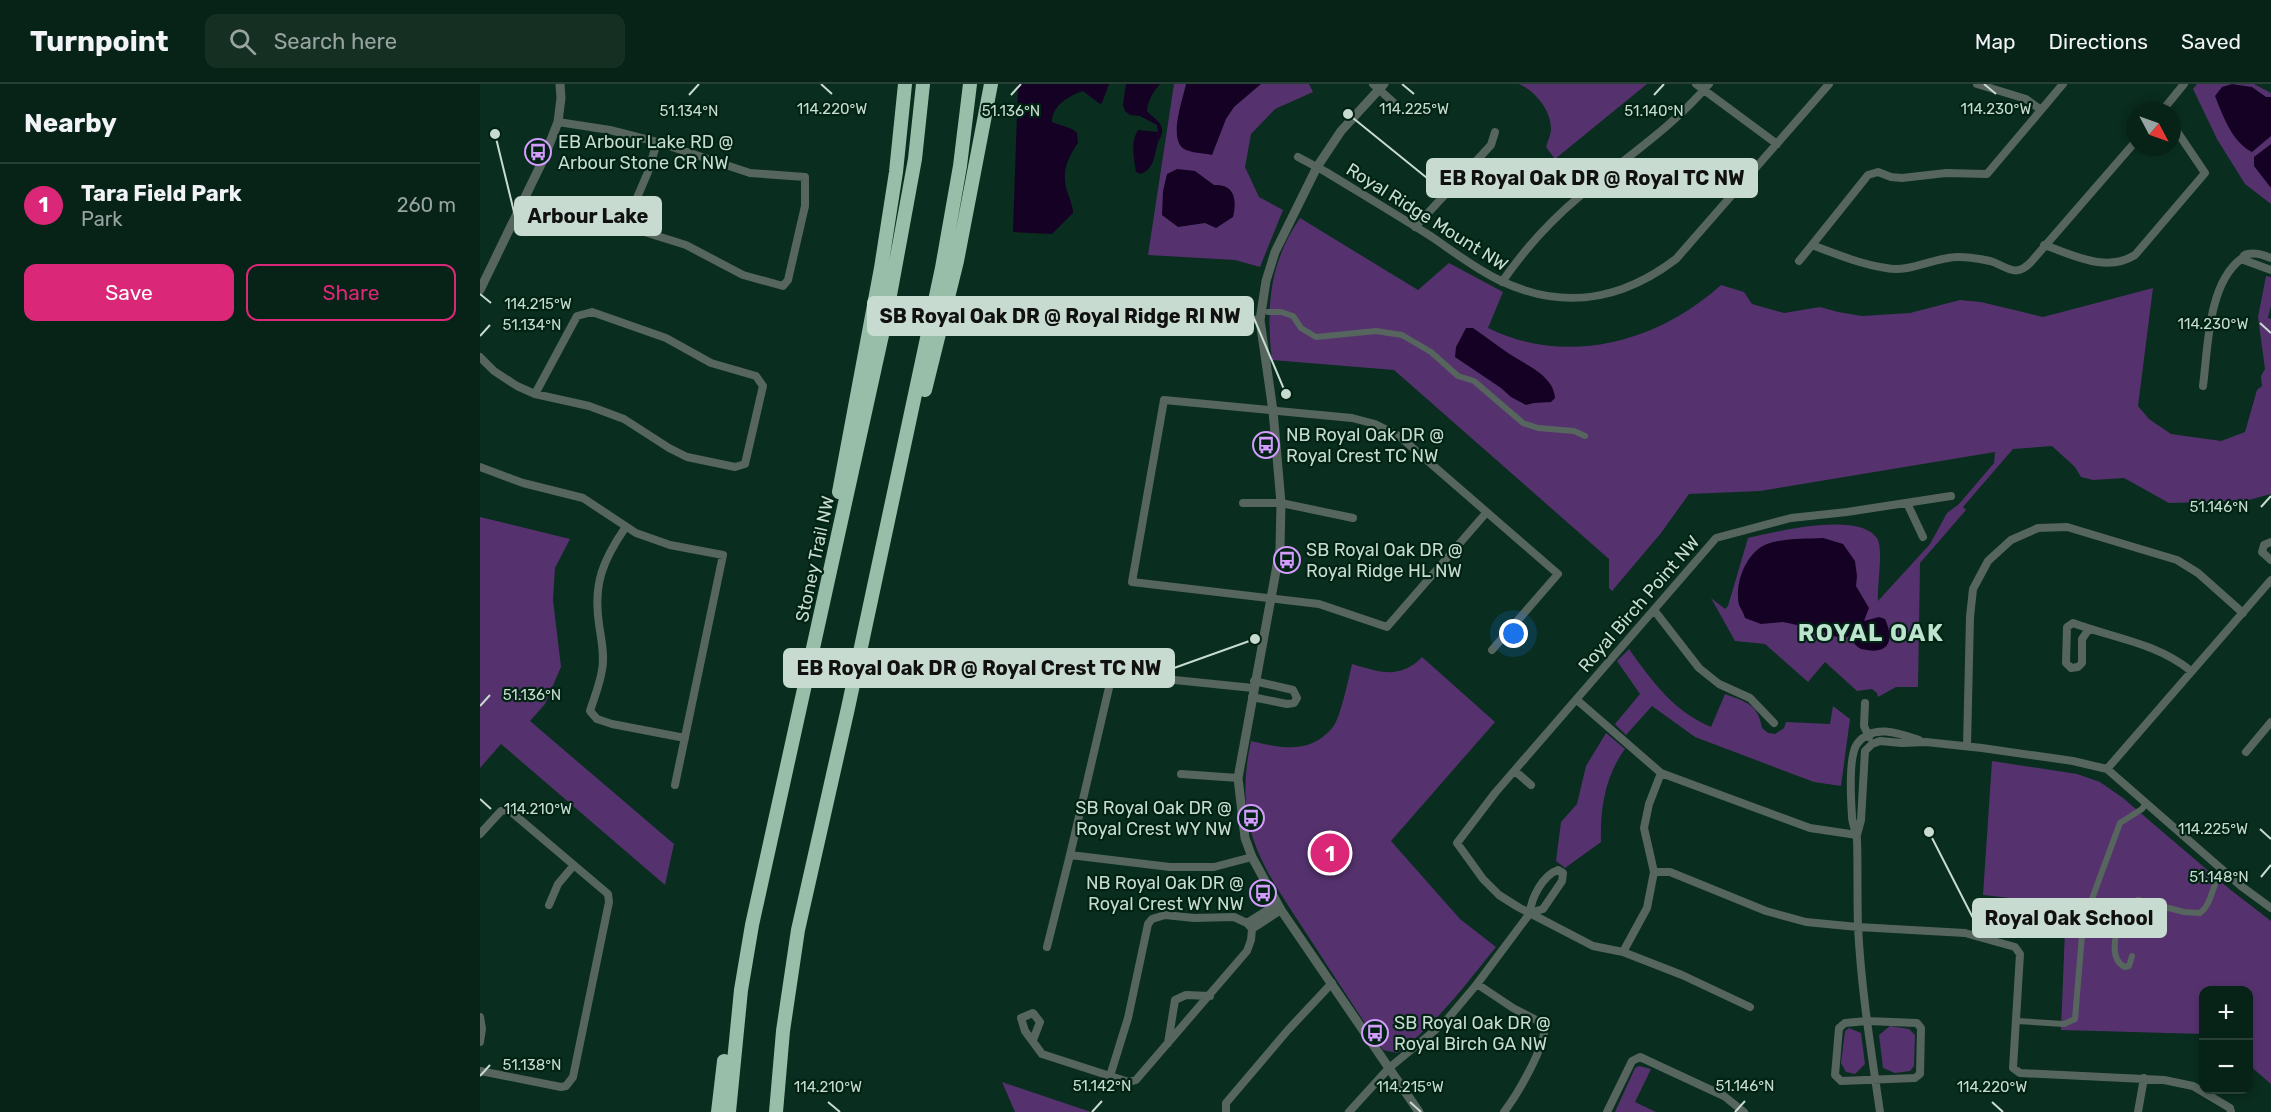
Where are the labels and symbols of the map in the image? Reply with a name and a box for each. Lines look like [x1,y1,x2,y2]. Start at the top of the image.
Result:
text: 114.220°W [797,100,867,118]
text: 114.225°W [1379,100,1449,118]
text: 114.230°W [1961,100,2031,118]
text: 51.134°N [660,102,718,120]
text: 51.136°N [982,102,1040,120]
text: 51.140°N [1624,102,1684,120]
north arrow [2127,102,2181,156]
place label: EB Arbour Lake RD @ Arbour Stone CR NW [558,131,733,174]
bus stop icon: EB Arbour Lake RD @ Arbour Stone CR NW [523,137,553,167]
street label: Royal Ridge Mount NW [1342,158,1512,276]
callout: EB Royal Oak DR @ Royal TC NW [1427,159,1757,197]
text: EB Royal Oak DR @ Royal TC NW [1439,166,1745,190]
callout: Arbour Lake [515,197,661,235]
text: Arbour Lake [528,204,649,228]
text: 114.215°W [504,295,572,313]
callout: SB Royal Oak DR @ Royal Ridge RI NW [868,297,1253,335]
text: SB Royal Oak DR @ Royal Ridge RI NW [879,304,1241,328]
text: 114.230°W [2178,315,2248,333]
text: 51.134°N [503,316,561,334]
place label: NB Royal Oak DR @ Royal Crest TC NW [1286,424,1444,467]
bus stop icon: NB Royal Oak DR @ Royal Crest TC NW [1251,430,1281,460]
street label: Stoney Trail NW [791,494,839,624]
text: 51.146°N [2190,498,2248,516]
street label: Royal Birch Point NW [1574,531,1704,677]
place label: SB Royal Oak DR @ Royal Ridge HL NW [1306,539,1463,582]
bus stop icon: SB Royal Oak DR @ Royal Ridge HL NW [1272,545,1302,575]
your location [1499,619,1528,648]
district label: ROYAL OAK [1798,619,1944,647]
callout: EB Royal Oak DR @ Royal Crest TC NW [784,649,1174,687]
text: EB Royal Oak DR @ Royal Crest TC NW [797,656,1161,680]
text: 51.136°N [503,686,561,704]
place label: SB Royal Oak DR @ Royal Crest WY NW [1075,797,1232,840]
text: 114.210°W [504,800,572,818]
bus stop icon: SB Royal Oak DR @ Royal Crest WY NW [1236,803,1266,833]
text: 114.225°W [2178,820,2248,838]
pin: 1 [1310,830,1350,876]
text: 51.148°N [2189,868,2249,886]
place label: NB Royal Oak DR @ Royal Crest WY NW [1086,872,1244,915]
bus stop icon: NB Royal Oak DR @ Royal Crest WY NW [1248,878,1278,908]
callout: Royal Oak School [1973,899,2166,937]
text: Royal Oak School [1985,906,2153,930]
place label: SB Royal Oak DR @ Royal Birch GA NW [1394,1012,1551,1055]
bus stop icon: SB Royal Oak DR @ Royal Birch GA NW [1360,1018,1390,1048]
text: 51.138°N [502,1056,562,1074]
text: 51.142°N [1073,1077,1131,1095]
text: 51.146°N [1716,1077,1774,1095]
text: 114.210°W [794,1078,862,1096]
text: 114.215°W [1376,1078,1444,1096]
text: 114.220°W [1957,1078,2027,1096]

